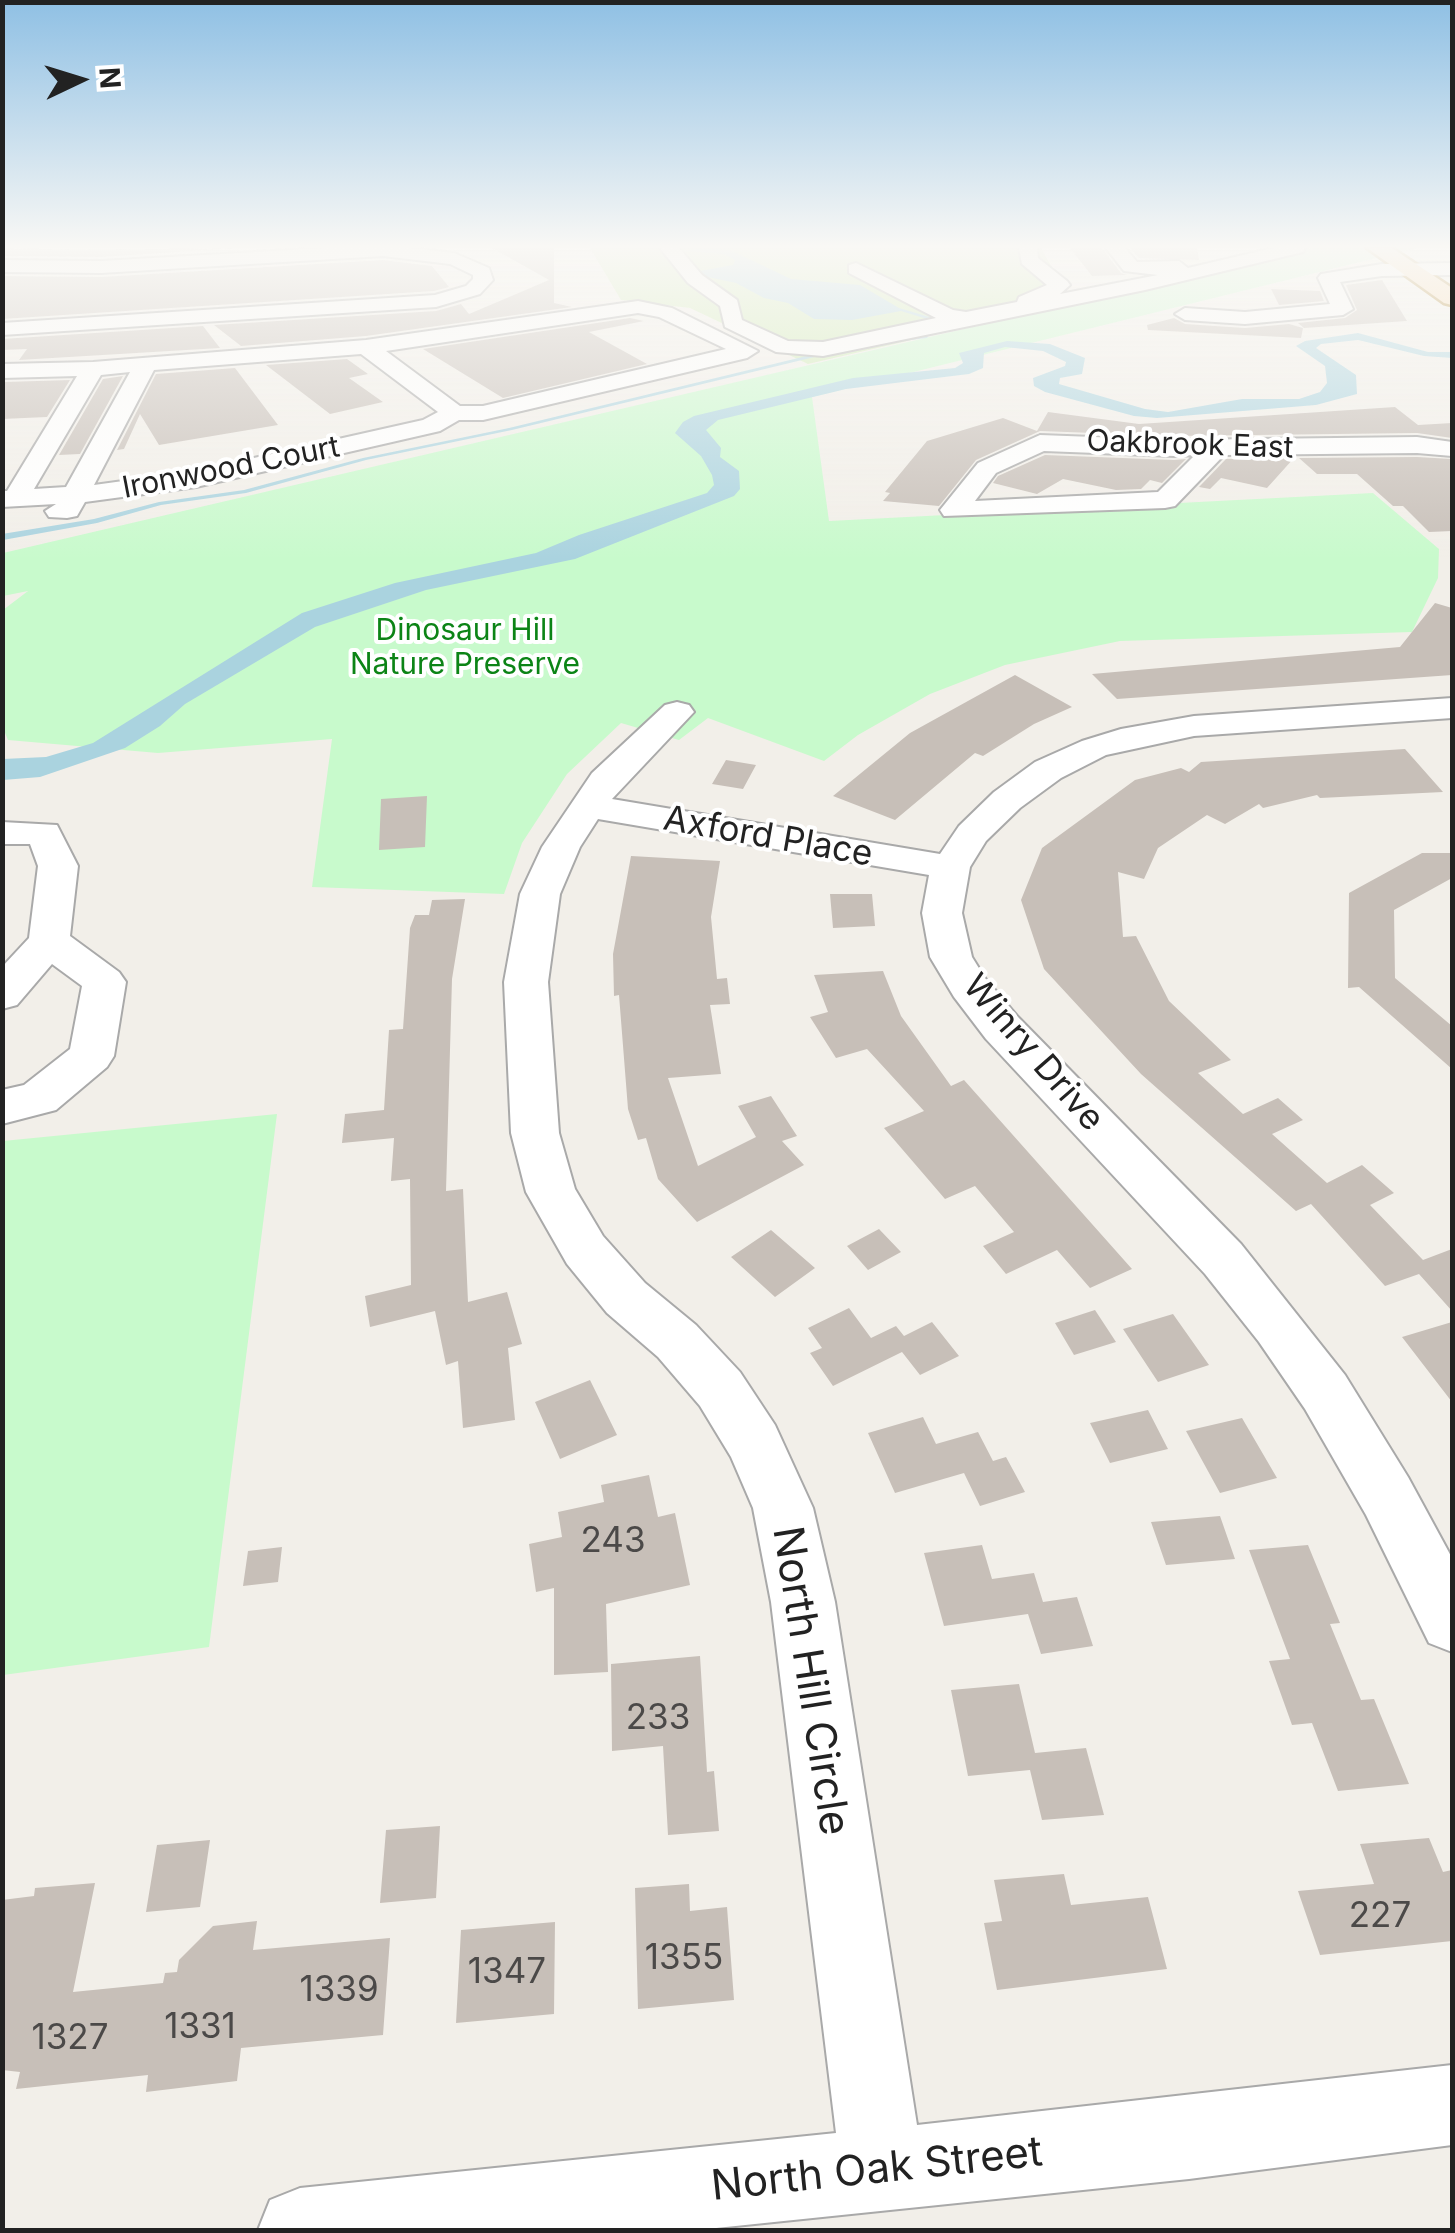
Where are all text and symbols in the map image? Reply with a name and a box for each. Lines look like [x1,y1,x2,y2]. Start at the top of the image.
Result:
north arrow [30,30,130,130]
text: N [92,66,128,90]
street label: Oakbrook East [1086,423,1294,467]
street label: Ironwood Court [119,429,343,507]
park label: Dinosaur Hill Nature Preserve [350,613,580,684]
street label: Axford Place [660,798,876,876]
street label: Winry Drive [954,966,1112,1140]
house number: 243 [580,1520,646,1562]
street label: North Hill Circle [761,1523,859,1839]
house number: 233 [626,1697,690,1739]
house number: 227 [1349,1895,1411,1937]
house number: 1355 [645,1937,723,1979]
house number: 1347 [468,1951,546,1993]
house number: 1339 [299,1969,379,2011]
house number: 1331 [164,2006,236,2048]
house number: 1327 [31,2017,109,2059]
street label: North Oak Street [709,2128,1045,2212]

